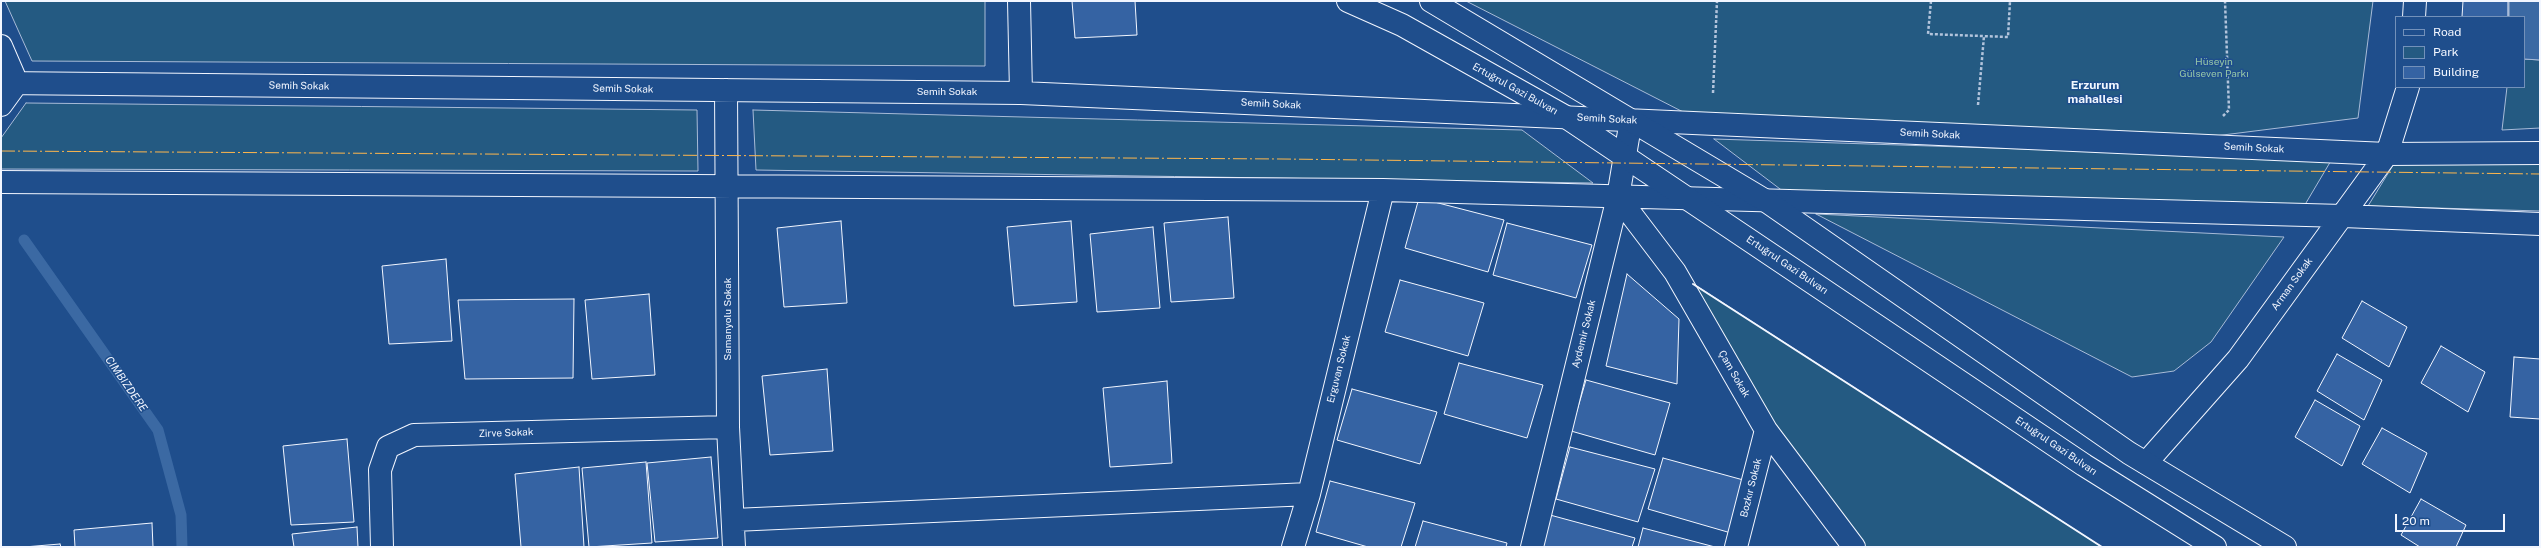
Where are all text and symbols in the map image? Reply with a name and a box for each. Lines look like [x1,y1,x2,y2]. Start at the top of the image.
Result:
legend [2395,16,2525,88]
text: Road [2433,25,2461,39]
text: Park [2433,45,2459,59]
park label: Hüseyin Gülseven Parkı [2179,56,2249,80]
street label: Ertuğrul Gazi Bulvarı [1470,61,1560,117]
text: Building [2433,65,2479,79]
district label: Erzurum mahallesi [2067,78,2123,106]
street label: Semih Sokak [269,79,329,93]
street label: Semih Sokak [593,82,653,96]
street label: Semih Sokak [917,86,977,98]
street label: Semih Sokak [1240,96,1302,112]
street label: Semih Sokak [1576,111,1638,127]
street label: Semih Sokak [1899,126,1961,142]
street label: Semih Sokak [2223,140,2285,156]
street label: Ertuğrul Gazi Bulvarı [1744,233,1830,297]
street label: Arman Sokak [2269,255,2315,313]
street label: Samanyolu Sokak [722,278,734,360]
street label: Aydemir Sokak [1570,299,1598,369]
street label: Erguvan Sokak [1325,334,1353,404]
street label: Çam Sokak [1716,348,1752,400]
water label: CIMBIZDERE [102,354,150,414]
street label: Ertuğrul Gazi Bulvarı [2013,414,2099,478]
street label: Zirve Sokak [478,426,534,440]
street label: Bozkır Sokak [1738,457,1764,519]
scale bar [2397,506,2507,532]
text: 20 m [2402,514,2430,528]

